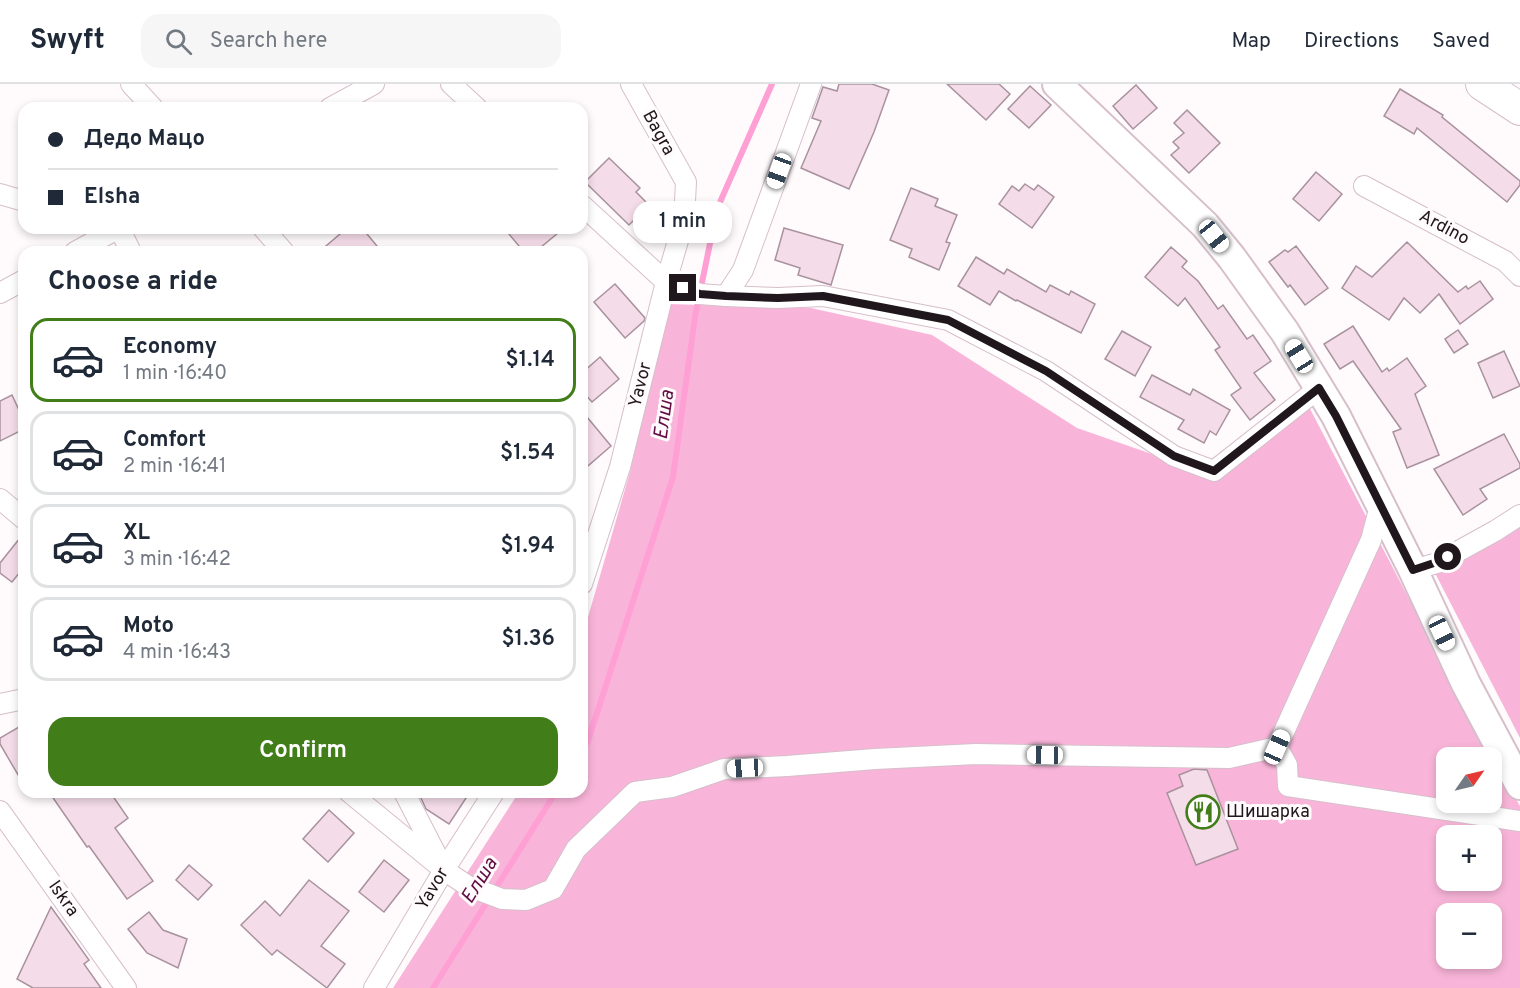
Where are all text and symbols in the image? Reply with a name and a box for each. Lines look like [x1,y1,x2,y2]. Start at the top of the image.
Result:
search box [141,14,561,68]
text: Swyft [30,23,105,59]
icon: search [162,25,195,58]
text: Search here [210,28,327,55]
text: Map [1231,28,1271,55]
text: Directions [1304,28,1399,55]
text: Saved [1432,28,1490,55]
street label: Bagra [636,106,680,160]
text: Дедо Мацо [84,126,205,153]
car [764,151,794,191]
text: Elsha [84,184,140,211]
callout: 1 min [634,201,732,243]
street label: Ardino [1415,205,1473,251]
text: 1 min [659,209,706,235]
car [1196,216,1232,256]
text: Choose a ride [48,265,218,299]
route end [669,274,696,301]
icon: car [51,333,105,387]
text: Economy [123,334,217,361]
car [1282,336,1316,376]
text: $1.14 [506,347,555,374]
street label: Yavor [624,360,658,410]
text: 1 min · 16:40 [123,361,227,387]
water label: Елша [649,388,681,441]
icon: car [51,426,105,480]
text: Comfort [123,427,206,454]
text: $1.54 [500,440,555,467]
text: 2 min · 16:41 [123,454,226,480]
icon: car [51,519,105,573]
text: XL [123,520,150,547]
text: $1.94 [501,533,555,560]
route start [1434,543,1461,570]
text: 3 min · 16:42 [123,547,231,573]
icon: car [51,612,105,666]
text: Moto [123,613,174,640]
car [1426,613,1458,653]
text: $1.36 [501,626,555,653]
text: 4 min · 16:43 [123,640,231,666]
button: Confirm [48,717,558,786]
car [1261,727,1293,767]
car [1027,746,1063,764]
north arrow [1436,747,1502,813]
map controls [1436,747,1502,969]
car [727,758,763,778]
restaurant icon: Шишарка [1185,794,1221,830]
place label: Шишарка [1226,801,1310,824]
button: + [1436,825,1502,891]
water label: Елша [456,852,505,909]
street label: Yavor [411,863,455,915]
street label: Iskra [42,876,84,922]
button: − [1436,903,1502,969]

